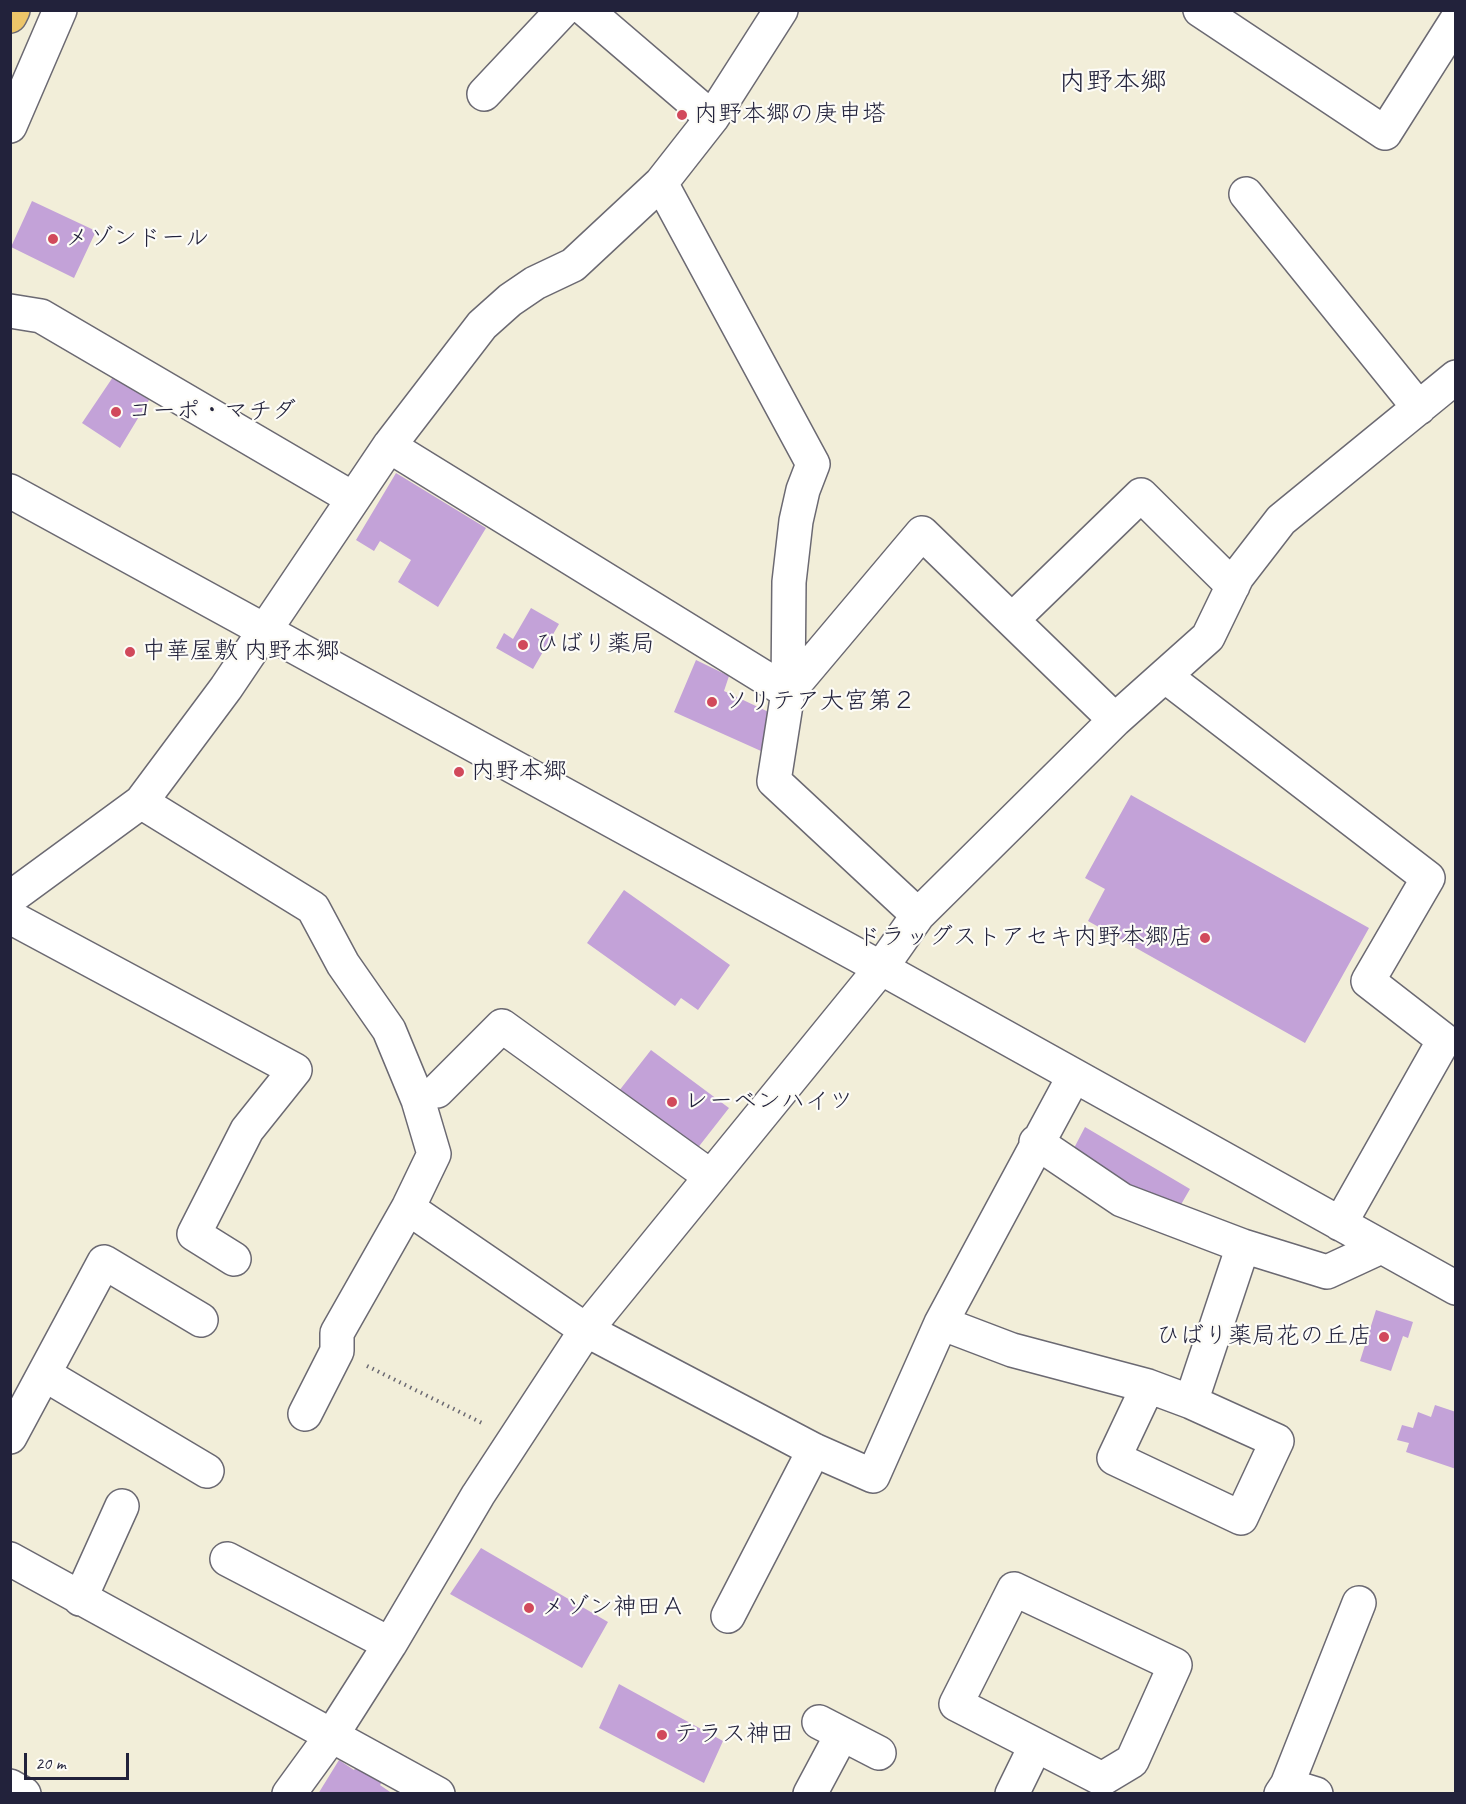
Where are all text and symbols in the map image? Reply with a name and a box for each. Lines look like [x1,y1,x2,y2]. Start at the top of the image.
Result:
district label: 内野本郷 [1059,67,1167,99]
place label: 内野本郷の庚申塔 [694,101,886,129]
marker: 内野本郷の庚申塔 [675,108,689,122]
place label: メゾンドール [65,225,209,253]
marker: メゾンドール [46,232,60,246]
place label: コーポ・マチダ [128,398,296,426]
marker: コーポ・マチダ [109,405,123,419]
place label: ひばり薬局 [535,631,655,659]
place label: 中華屋敷 内野本郷 [142,638,340,666]
marker: ひばり薬局 [516,638,530,652]
marker: 中華屋敷 内野本郷 [123,645,137,659]
place label: ソリテア大宮第２ [724,688,916,716]
marker: ソリテア大宮第２ [705,695,719,709]
place label: 内野本郷 [471,758,567,786]
marker: 内野本郷 [452,765,466,779]
place label: ドラッグストアセキ内野本郷店 [857,924,1193,952]
marker: ドラッグストアセキ内野本郷店 [1198,931,1212,945]
place label: レーベンハイツ [684,1088,853,1116]
marker: レーベンハイツ [665,1095,679,1109]
place label: ひばり薬局花の丘店 [1156,1323,1372,1351]
marker: ひばり薬局花の丘店 [1377,1330,1391,1344]
place label: メゾン神田Ａ [541,1594,685,1622]
marker: メゾン神田Ａ [522,1601,536,1615]
place label: テラス神田 [674,1721,794,1749]
marker: テラス神田 [655,1728,669,1742]
scale bar [27,1741,132,1779]
text: 20 m [35,1752,66,1774]

